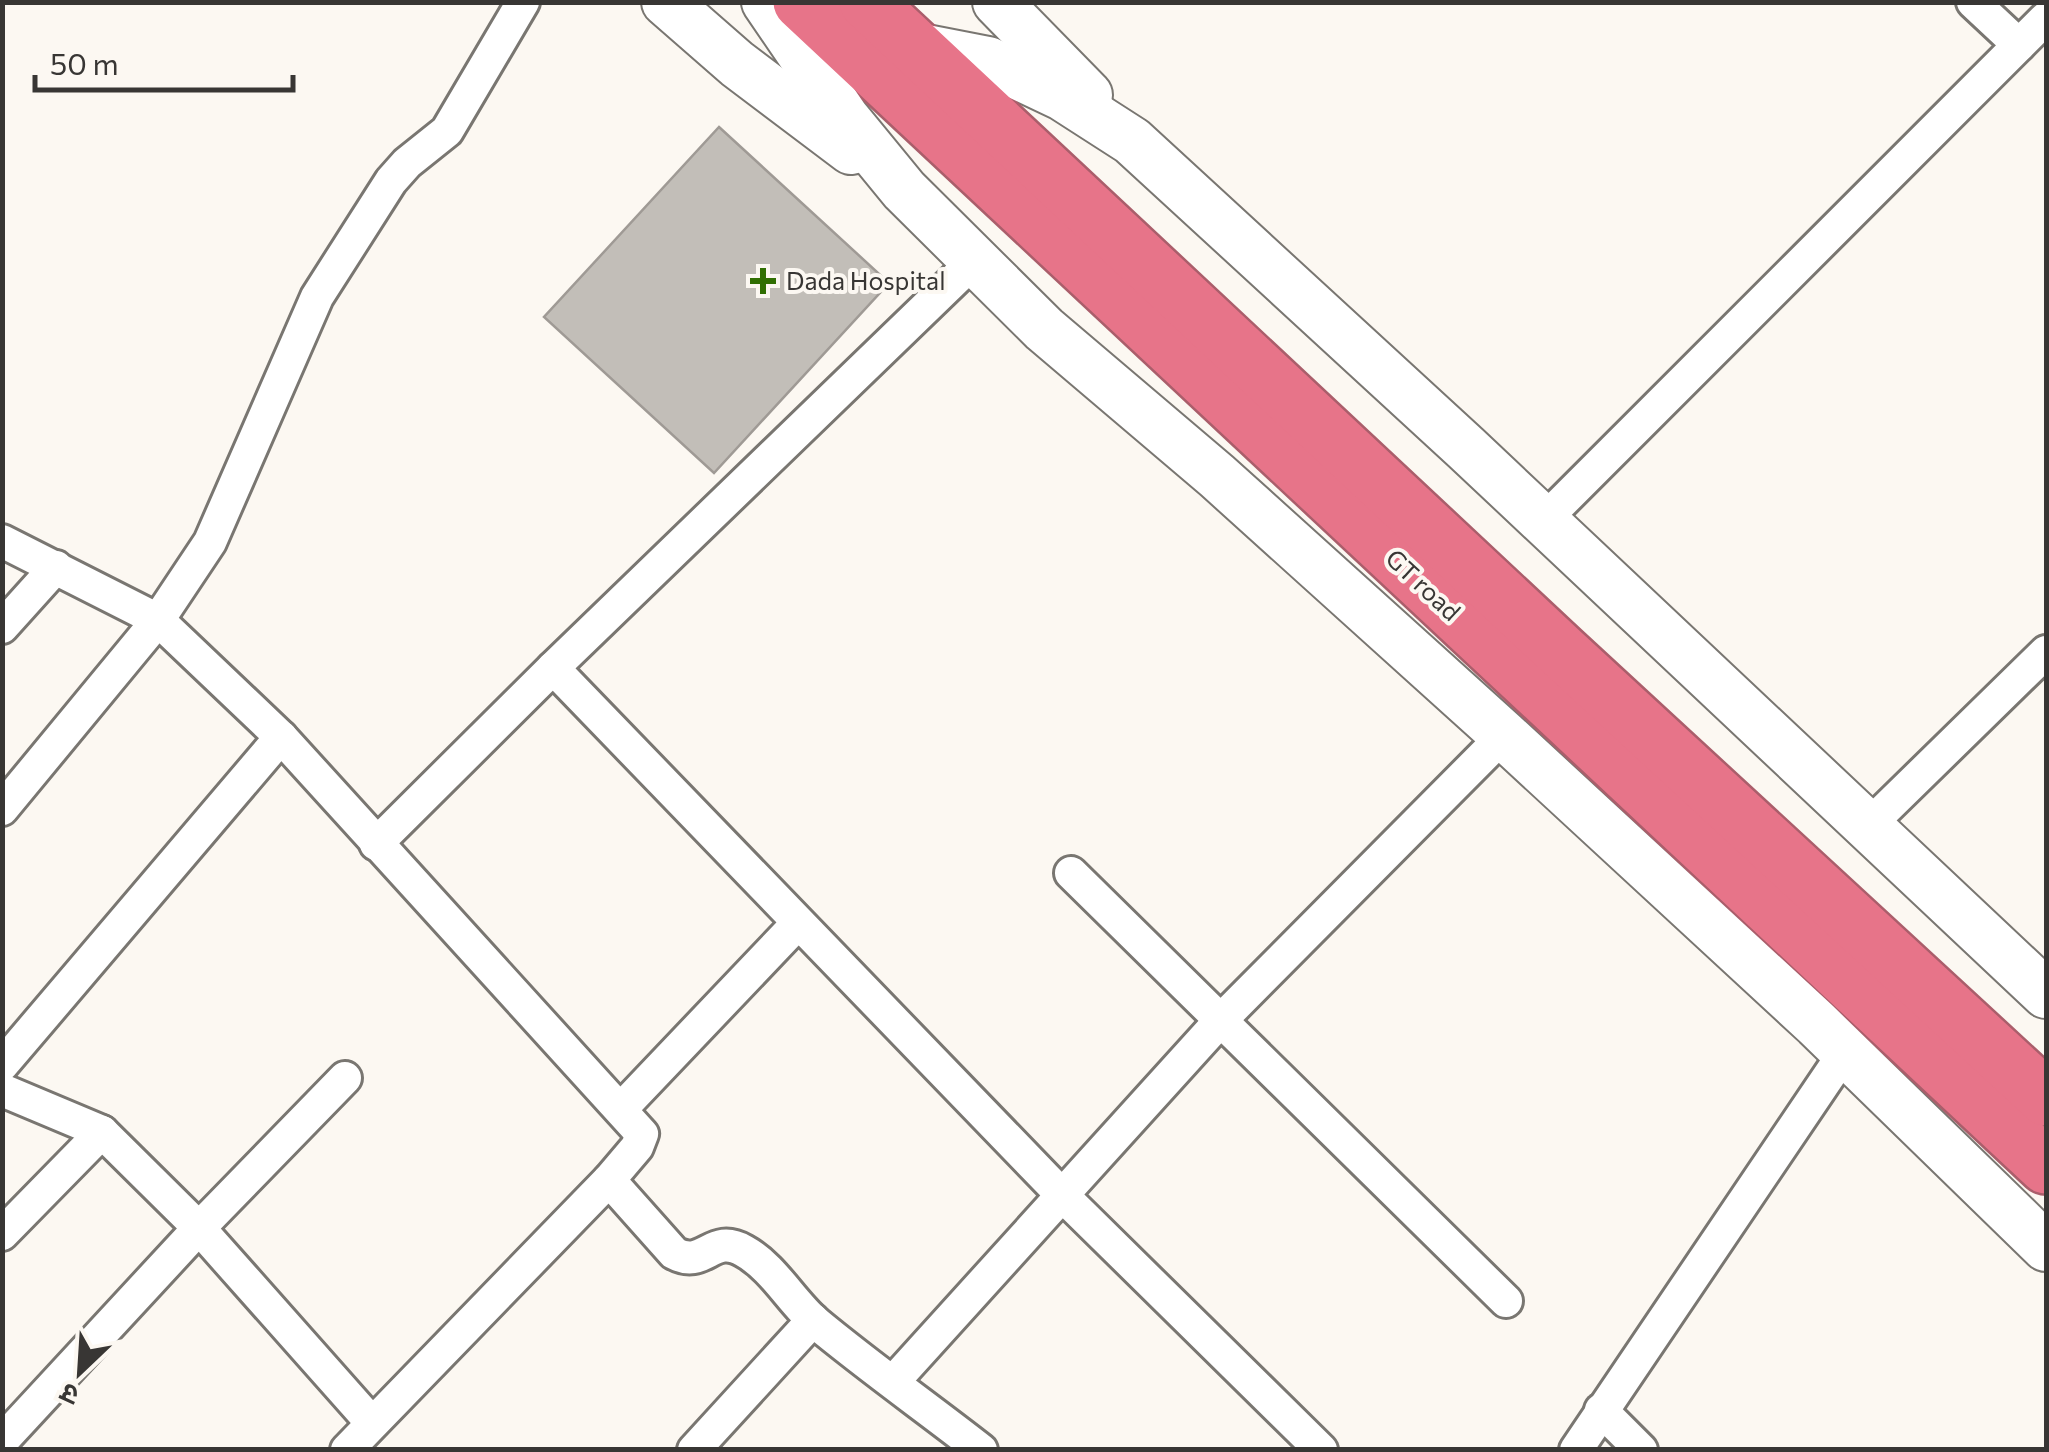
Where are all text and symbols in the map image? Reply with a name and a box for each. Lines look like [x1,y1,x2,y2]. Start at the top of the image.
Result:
scale bar [35,30,292,92]
text: 50 m [50,44,119,81]
place label: Dada Hospital [786,265,945,295]
marker: Dada Hospital [750,268,776,294]
street label: GT road [1380,542,1467,626]
north arrow [30,1322,130,1422]
text: उ [54,1376,84,1414]

